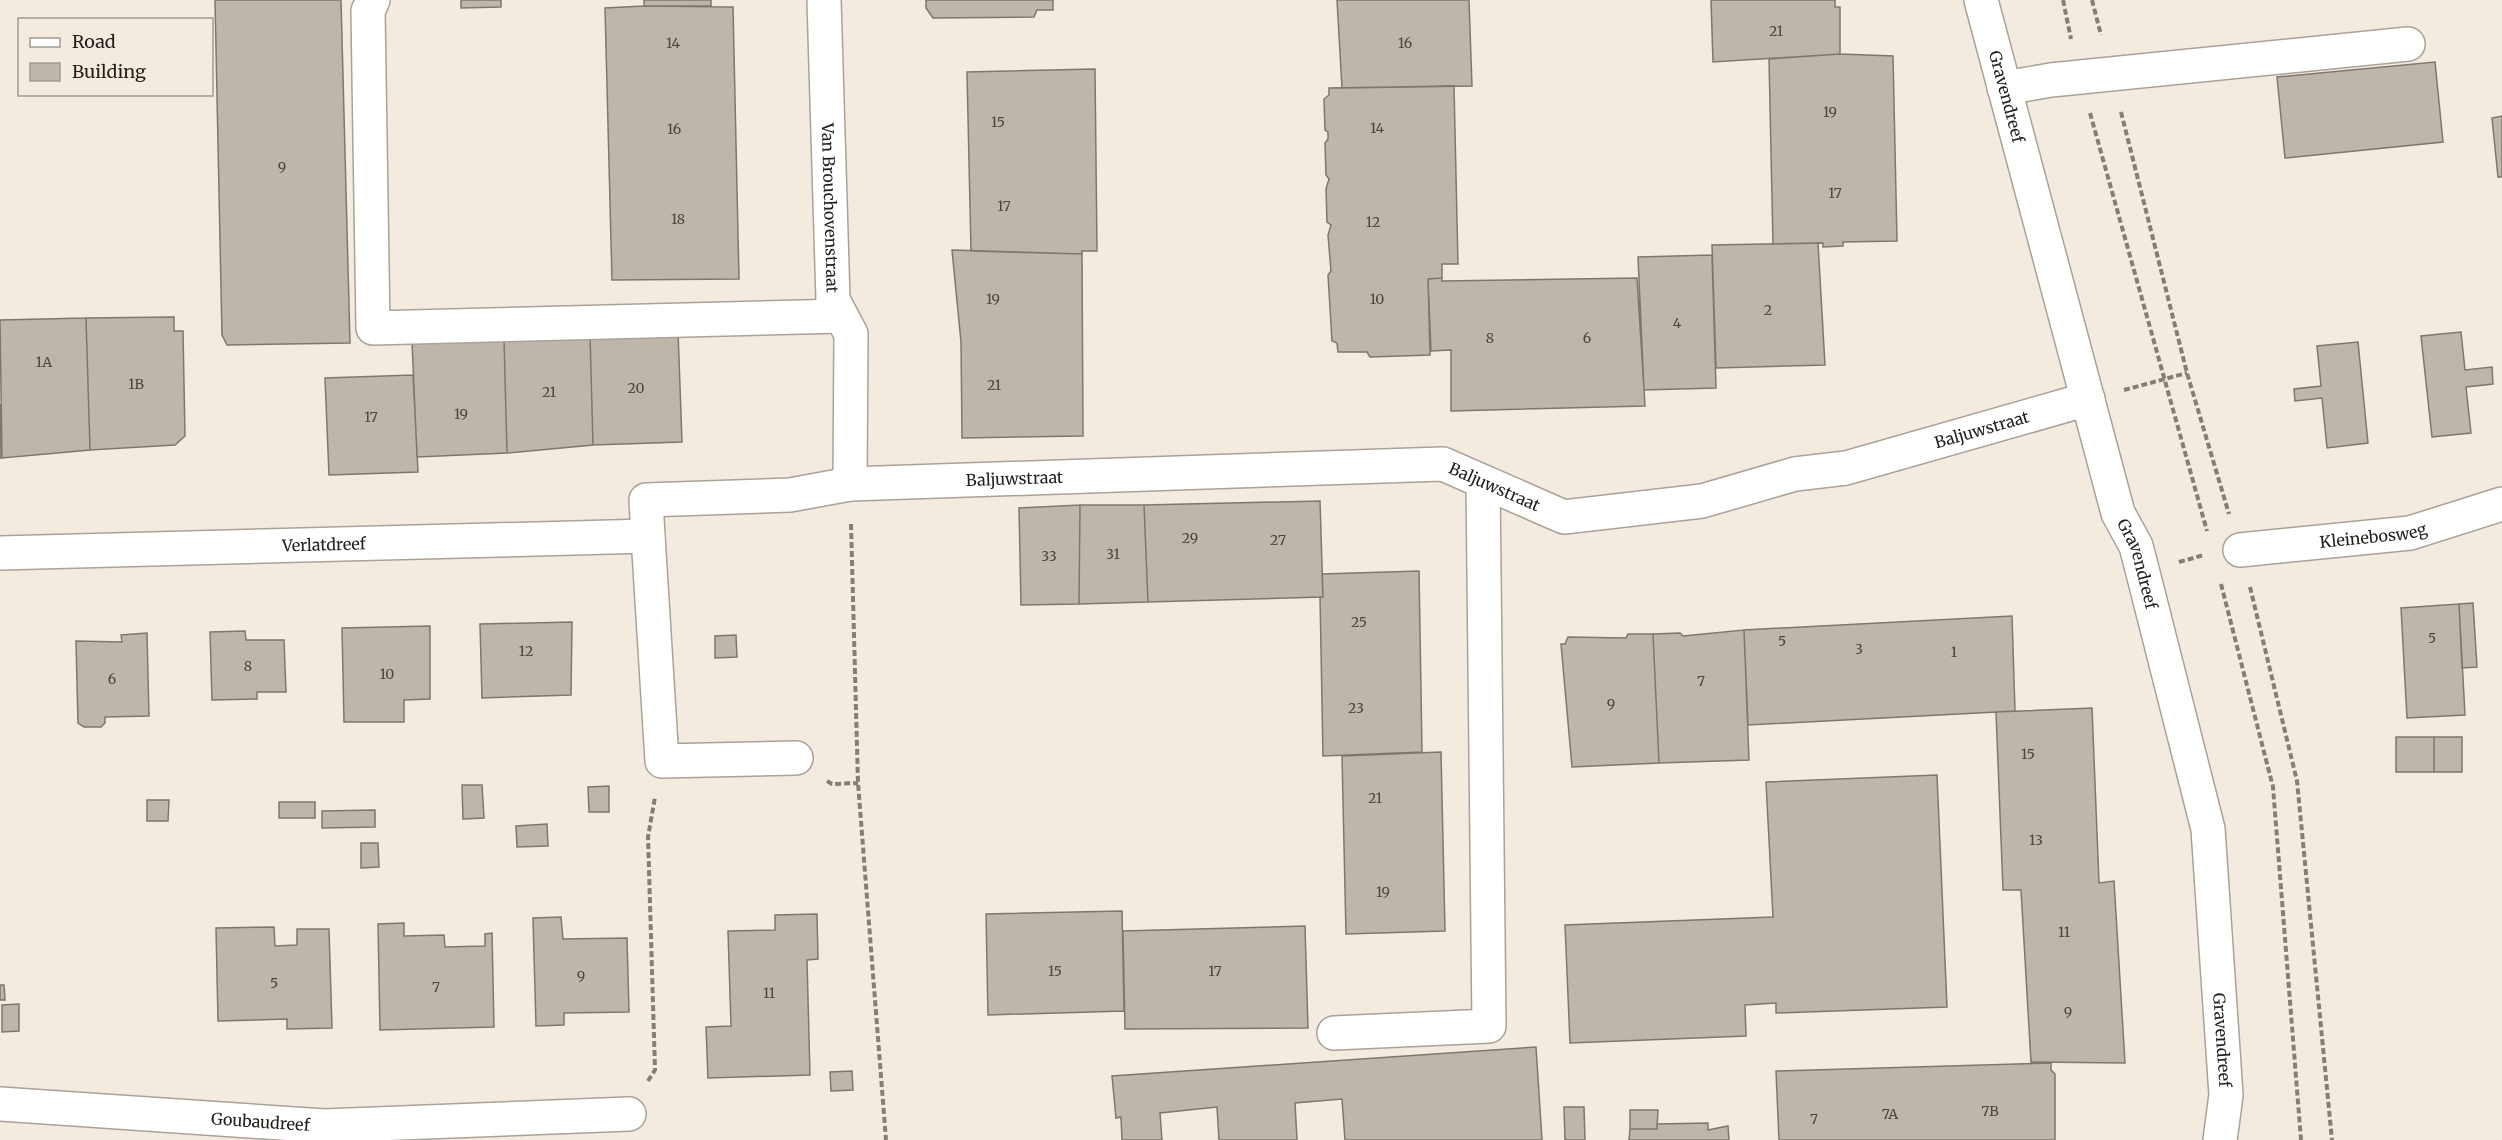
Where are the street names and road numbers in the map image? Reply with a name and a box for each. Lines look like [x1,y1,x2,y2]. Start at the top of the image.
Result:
street label: Gravendreef [1985,49,2029,146]
street label: Van Brouchovenstraat [818,122,843,294]
street label: Baljuwstraat [1932,406,2032,452]
street label: Baljuwstraat [1446,458,1544,516]
street label: Baljuwstraat [966,467,1064,490]
street label: Gravendreef [2113,515,2162,612]
street label: Kleinebosweg [2319,518,2430,552]
street label: Verlatdreef [281,533,367,556]
street label: Gravendreef [2209,992,2235,1089]
street label: Goubaudreef [210,1108,311,1135]

